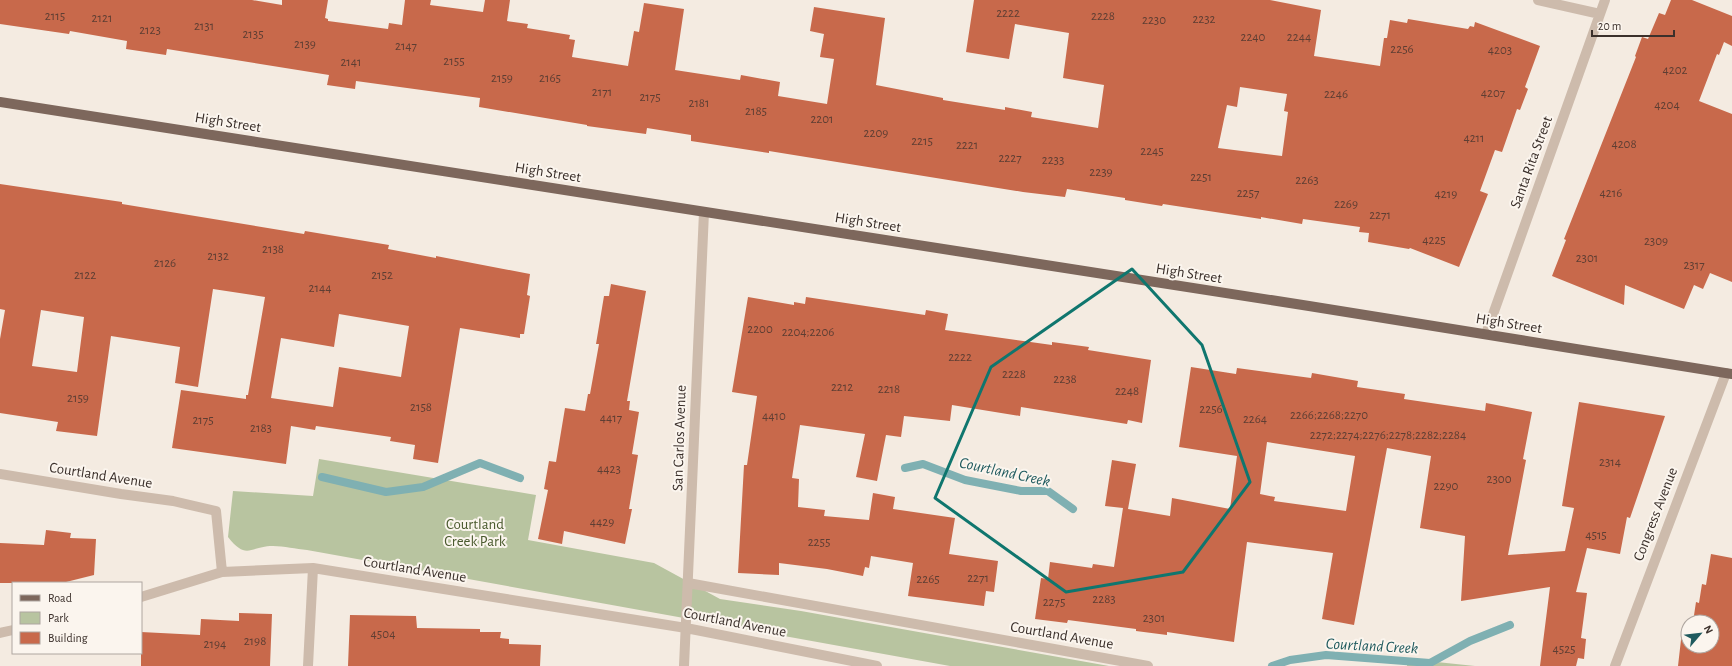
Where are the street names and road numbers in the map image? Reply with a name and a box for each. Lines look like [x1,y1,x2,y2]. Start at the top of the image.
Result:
street label: High Street [194,110,262,135]
street label: Santa Rita Street [1508,114,1555,210]
street label: High Street [514,160,582,185]
street label: High Street [834,210,902,235]
street label: High Street [1155,261,1223,286]
street label: High Street [1475,311,1543,336]
street label: San Carlos Avenue [670,385,689,491]
street label: Courtland Avenue [48,460,154,491]
street label: Congress Avenue [1631,465,1680,563]
street label: Courtland Avenue [362,554,468,585]
street label: Courtland Avenue [682,605,788,640]
street label: Courtland Avenue [1009,619,1115,652]

